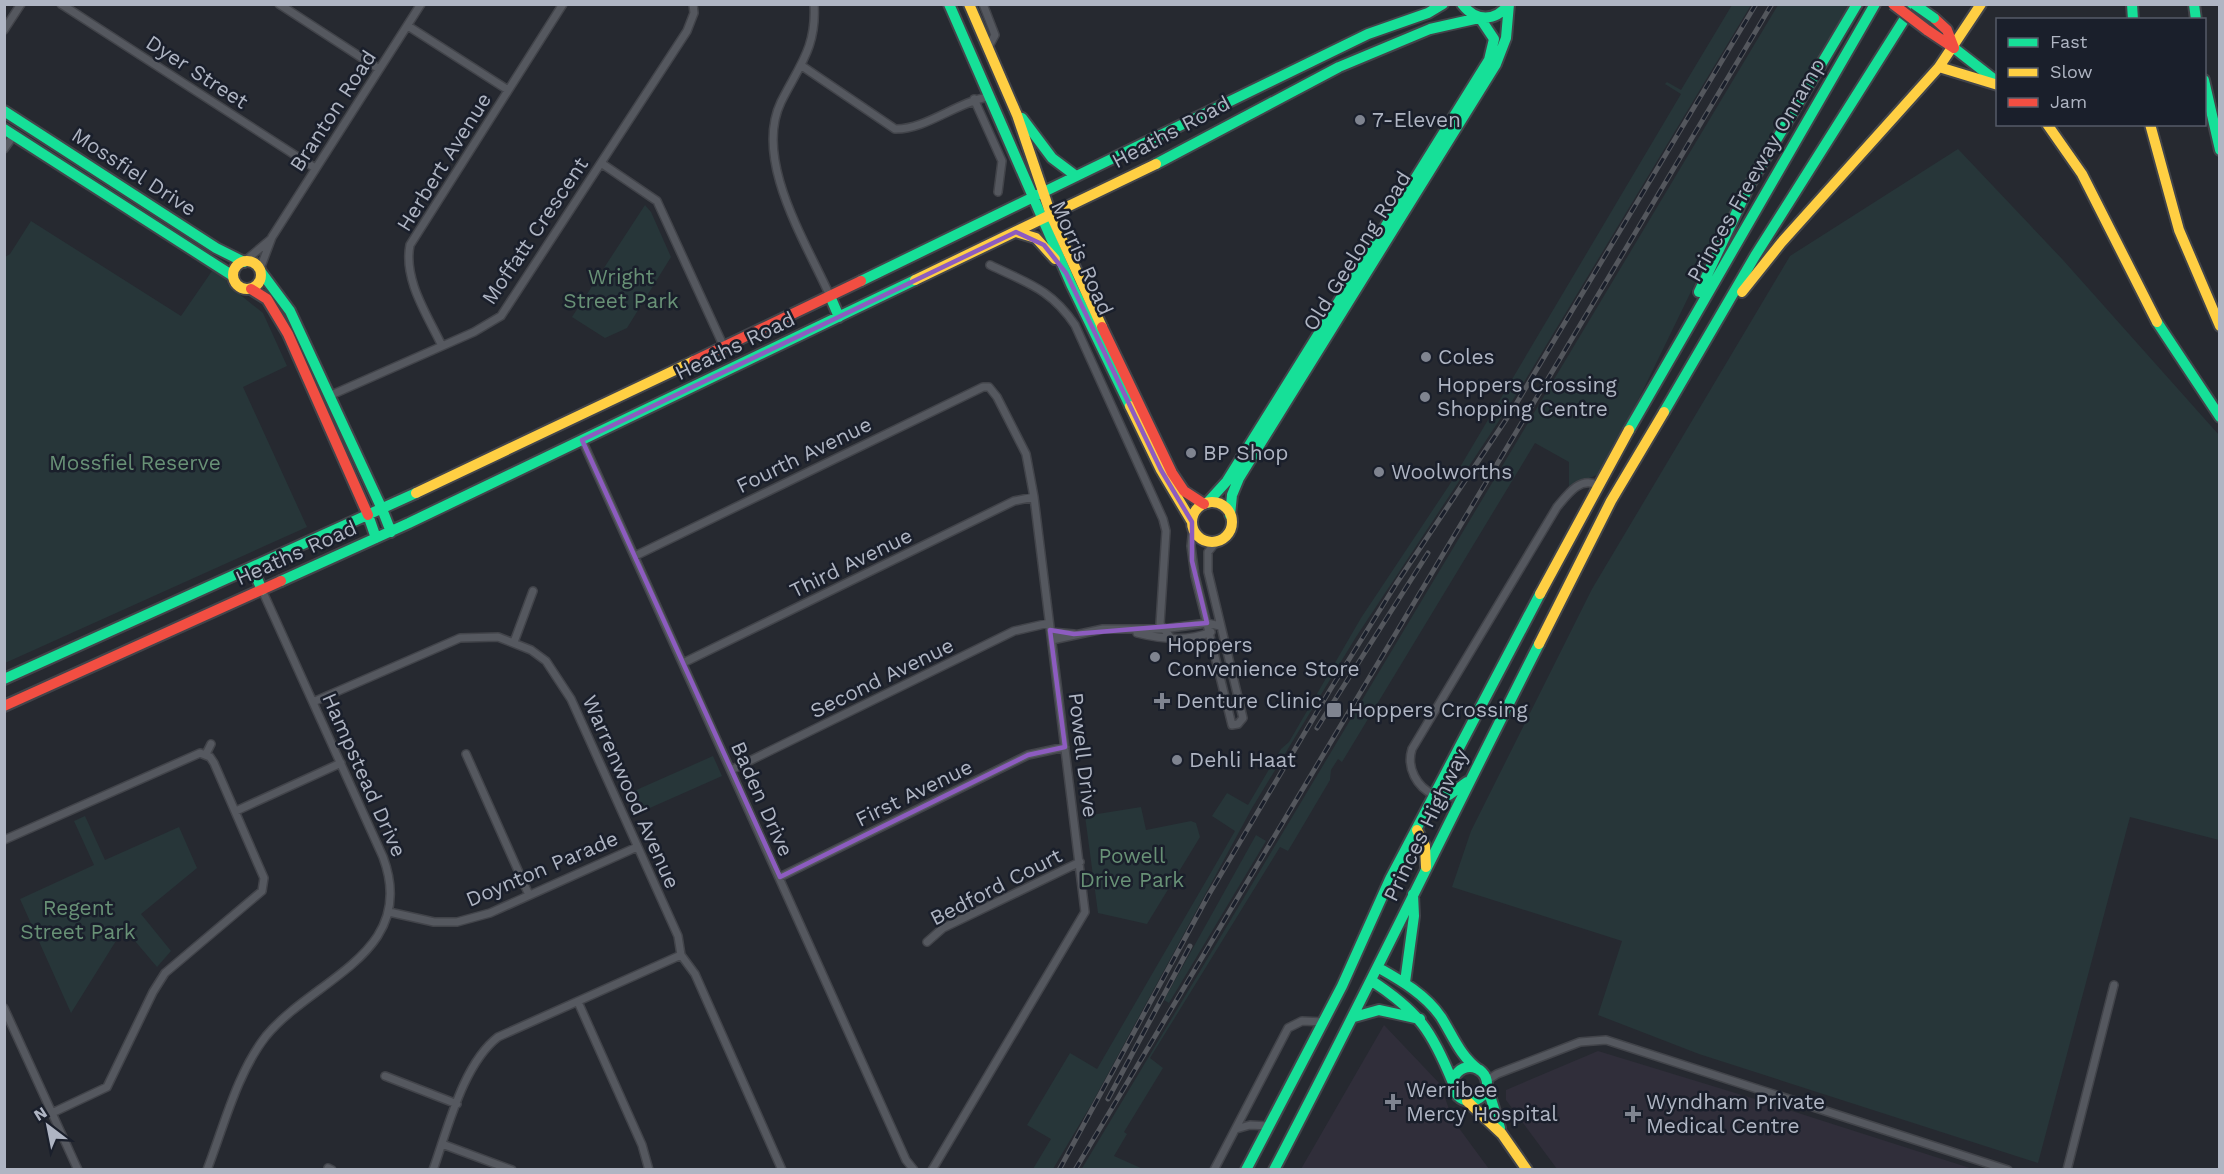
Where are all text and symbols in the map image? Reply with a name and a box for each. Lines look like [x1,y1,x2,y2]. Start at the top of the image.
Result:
legend [1996,18,2206,126]
street label: Dyer Street [142,29,253,114]
text: Fast [2050,31,2088,52]
street label: Branton Road [284,45,381,176]
street label: Princes Freeway Onramp [1681,53,1830,286]
text: Slow [2050,61,2093,82]
street label: Herbert Avenue [391,88,496,236]
street label: Heaths Road [1107,90,1234,173]
text: Jam [2050,91,2087,112]
place label: 7-Eleven [1372,107,1461,132]
marker: 7-Eleven [1353,113,1367,127]
street label: Mossfiel Drive [67,122,201,221]
street label: Moffatt Crescent [476,152,593,309]
street label: Old Geelong Road [1297,166,1416,335]
street label: Morris Road [1046,197,1119,319]
park label: Wright Street Park [563,264,679,313]
street label: Heaths Road [671,306,799,385]
place label: Coles [1438,344,1495,369]
marker: Coles [1419,350,1433,364]
place label: Hoppers Crossing Shopping Centre [1437,372,1618,421]
marker: Hoppers Crossing Shopping Centre [1418,390,1432,404]
street label: Fourth Avenue [732,411,876,498]
place label: BP Shop [1203,440,1288,465]
marker: BP Shop [1184,446,1198,460]
park label: Mossfiel Reserve [49,450,221,475]
place label: Woolworths [1391,459,1512,484]
marker: Woolworths [1372,465,1386,479]
street label: Heaths Road [231,515,360,590]
street label: Third Avenue [786,522,916,603]
street label: Second Avenue [806,632,958,723]
place label: Hoppers Convenience Store [1167,632,1360,681]
marker: Hoppers Convenience Store [1148,650,1162,664]
place label: Denture Clinic [1176,688,1322,713]
street label: Hampstead Drive [317,689,412,861]
street label: Warrenwood Avenue [577,691,685,892]
street label: Powell Drive [1063,691,1104,819]
marker: Denture Clinic [1153,692,1171,710]
place label: Hoppers Crossing [1348,697,1529,722]
marker: Hoppers Crossing [1325,701,1343,719]
street label: Baden Drive [726,737,799,860]
street label: Princes Highway [1378,744,1473,905]
place label: Dehli Haat [1189,747,1296,772]
street label: First Avenue [851,753,976,832]
marker: Dehli Haat [1170,753,1184,767]
street label: Doynton Parade [462,825,622,912]
street label: Bedford Court [926,842,1066,931]
park label: Powell Drive Park [1080,843,1184,892]
park label: Regent Street Park [20,895,136,944]
place label: Werribee Mercy Hospital [1406,1077,1558,1126]
place label: Wyndham Private Medical Centre [1646,1089,1825,1138]
marker: Werribee Mercy Hospital [1384,1093,1402,1111]
north arrow [18,1096,78,1156]
text: N [30,1103,50,1125]
marker: Wyndham Private Medical Centre [1624,1105,1642,1123]

